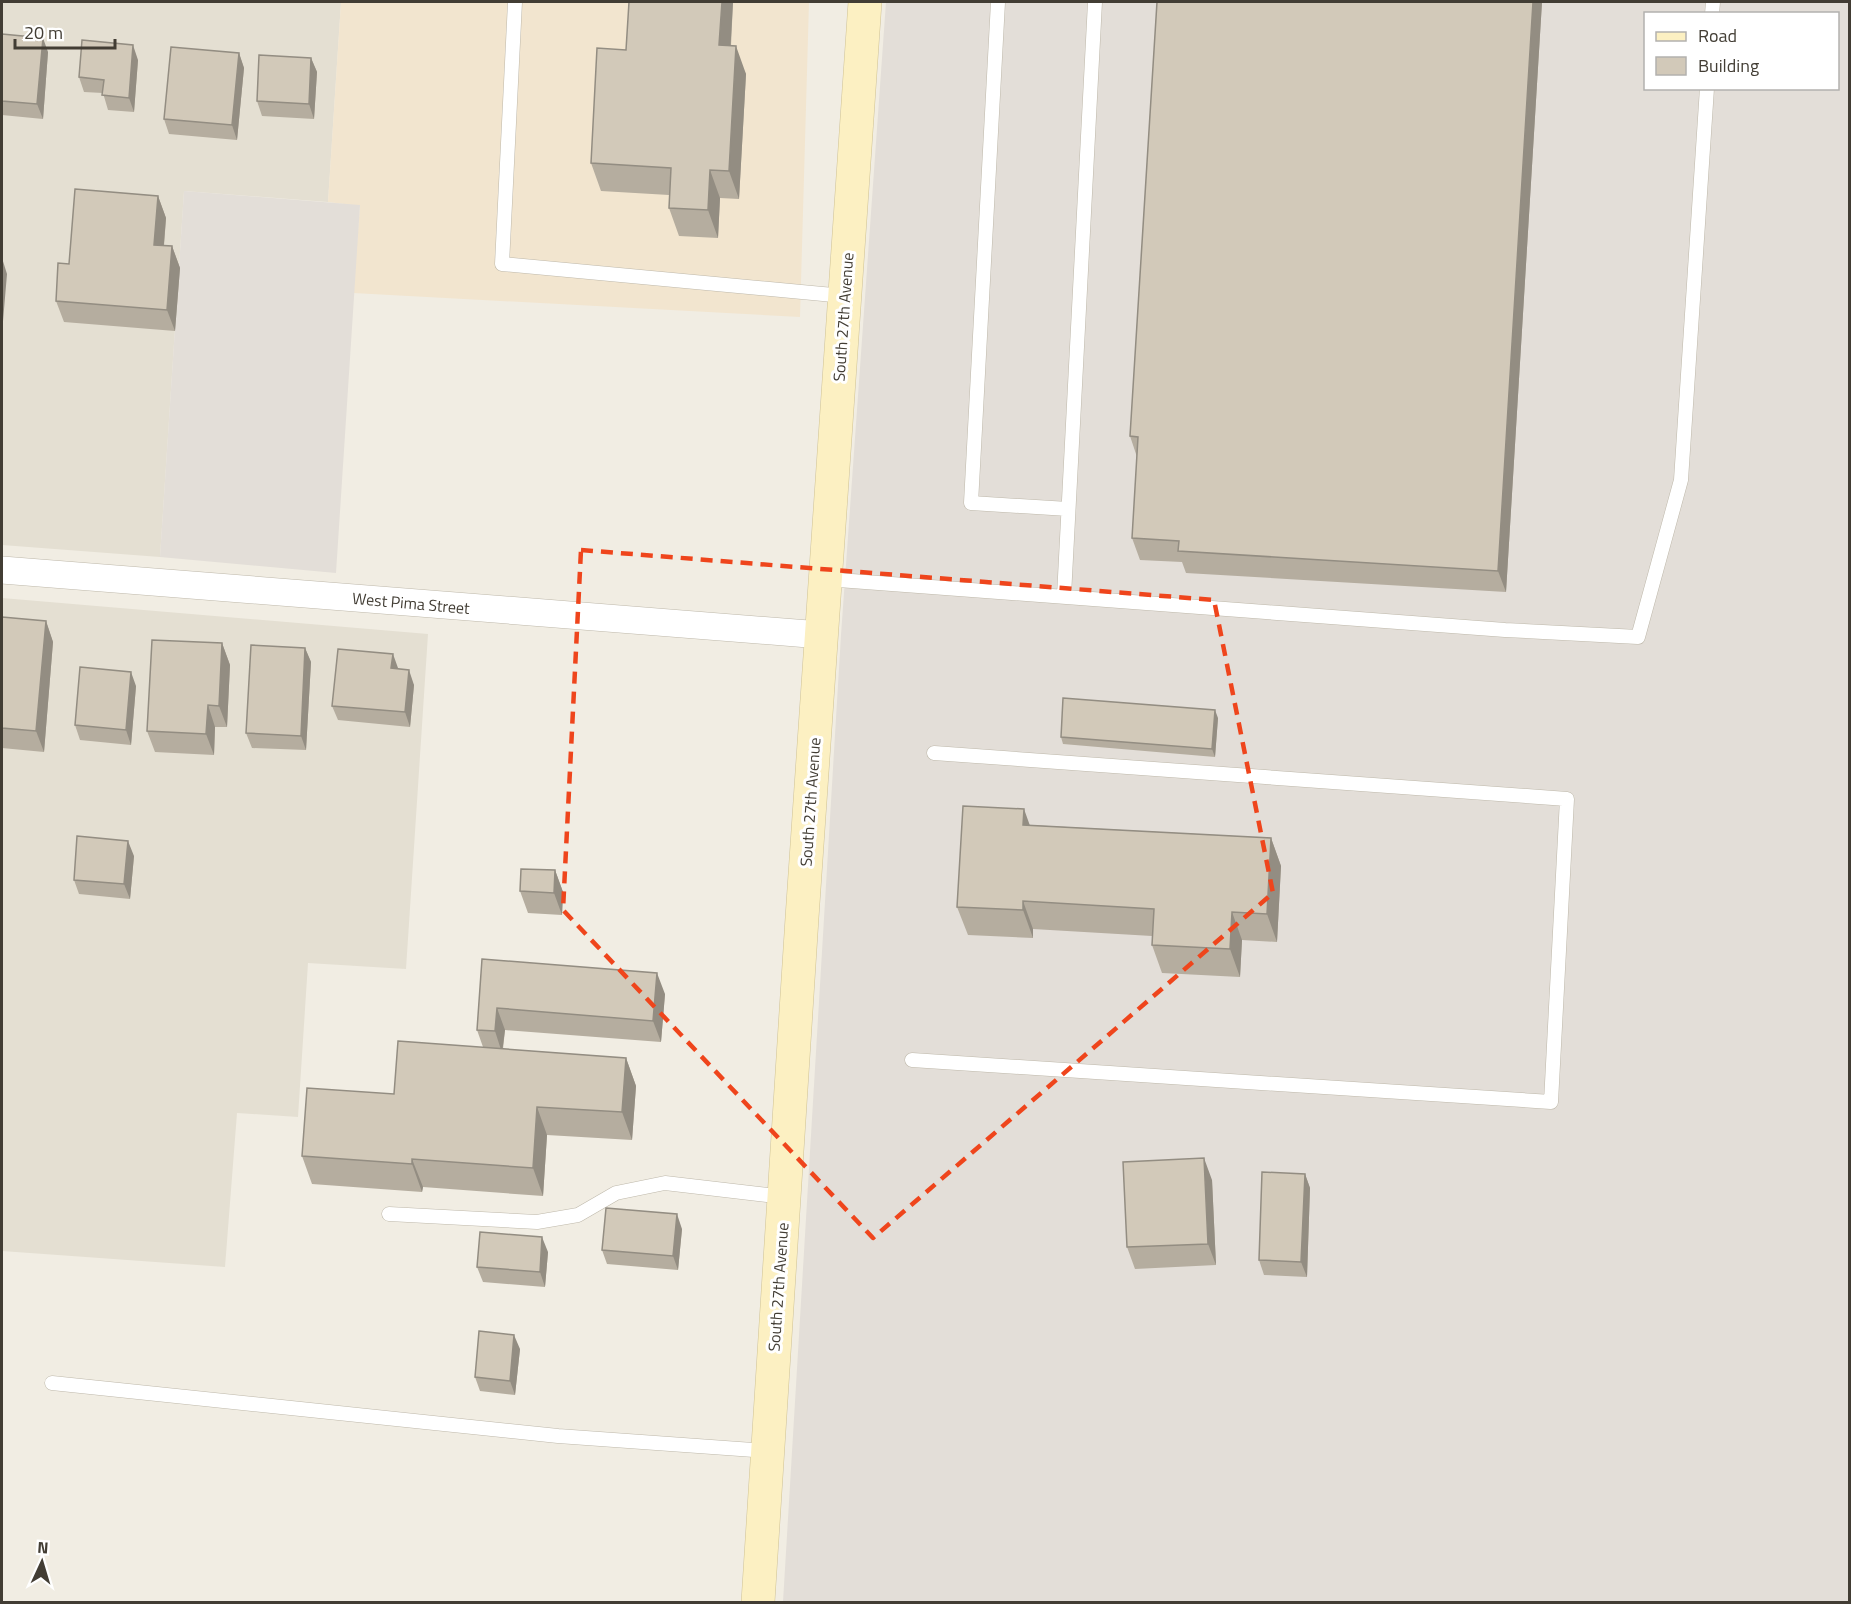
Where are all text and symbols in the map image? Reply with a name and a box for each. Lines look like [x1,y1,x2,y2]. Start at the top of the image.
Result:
scale bar [15,12,116,50]
legend [1644,12,1839,90]
text: 20 m [24,19,63,46]
text: Road [1698,22,1737,49]
text: Building [1698,52,1759,79]
street label: South 27th Avenue [827,252,859,382]
street label: West Pima Street [351,586,471,620]
street label: South 27th Avenue [794,737,826,867]
street label: South 27th Avenue [762,1222,794,1352]
north arrow [12,1532,72,1592]
text: N [37,1535,49,1559]

